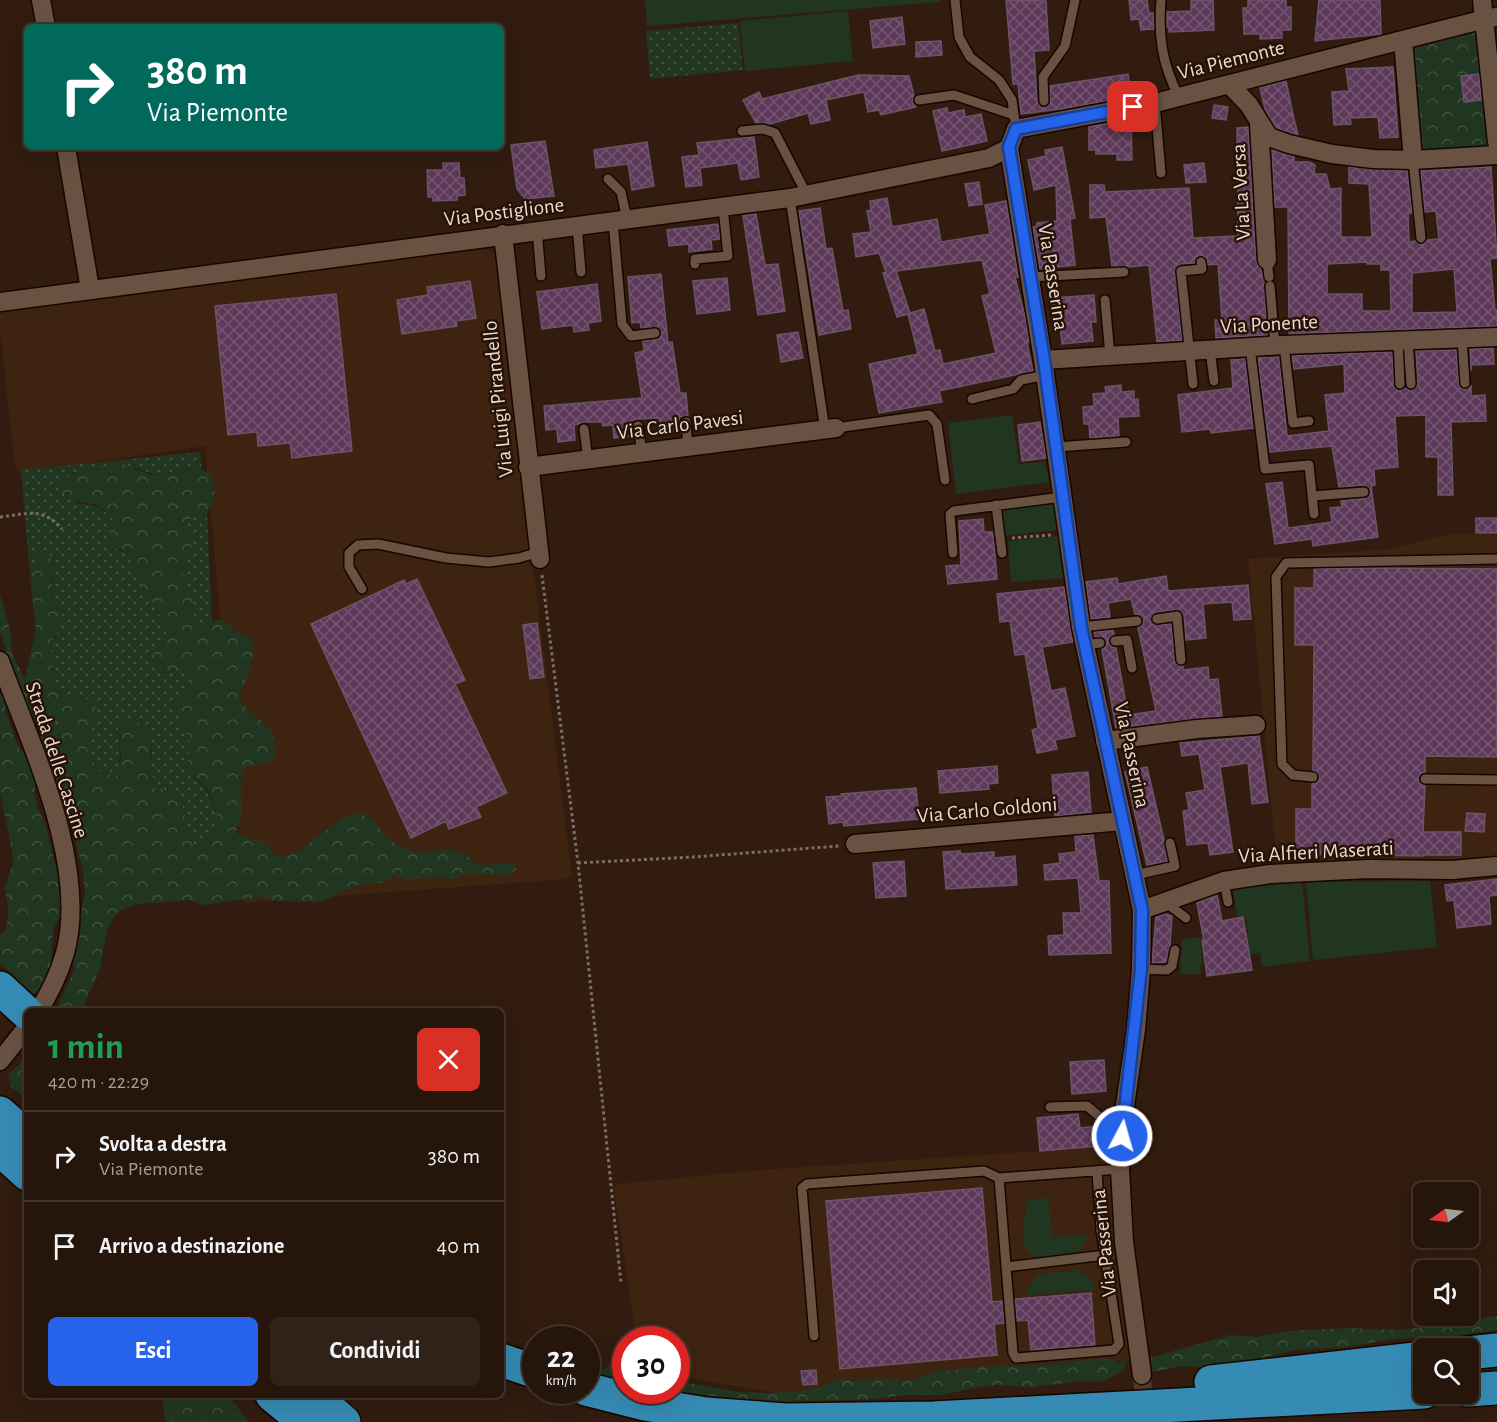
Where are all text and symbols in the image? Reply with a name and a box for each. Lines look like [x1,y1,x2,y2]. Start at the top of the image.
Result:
street label: Via Piemonte [1175,37,1287,83]
icon: right [48,48,126,126]
text: 380 m [147,50,248,92]
pin [1107,81,1158,132]
icon: arrive [1116,90,1149,123]
text: Via Piemonte [147,99,288,126]
street label: Via La Versa [1228,143,1254,241]
street label: Via Postiglione [443,194,565,230]
street label: Via Passerina [1034,222,1072,332]
street label: Via Ponente [1220,311,1318,337]
street label: Via Luigi Pirandello [479,320,517,478]
street label: Via Carlo Pavesi [616,407,744,443]
street label: Strada delle Cascine [22,679,92,841]
street label: Via Passerina [1111,700,1154,810]
street label: Via Carlo Goldoni [916,793,1058,827]
street label: Via Alfieri Maserati [1238,837,1394,867]
button: close [417,1028,480,1091]
text: 1 min [48,1029,124,1065]
text: 420 m · 22:29 [48,1072,149,1092]
position arrow [1090,1104,1154,1168]
text: Svolta a destra [99,1133,227,1155]
icon: right [48,1140,81,1173]
text: 380 m [428,1145,480,1167]
text: Via Piemonte [99,1159,203,1179]
north arrow [1413,1182,1479,1248]
map controls [1413,1182,1479,1404]
street label: Via Passerina [1088,1188,1120,1298]
icon: arrive [48,1230,81,1263]
text: Arrivo a destinazione [99,1235,284,1257]
text: 40 m [437,1235,480,1257]
button: sound [1413,1260,1479,1326]
button: Esci [48,1317,258,1386]
button: Condividi [270,1317,480,1386]
speed limit sign: 30 [612,1326,690,1404]
button: search [1413,1338,1479,1404]
text: 22 [547,1343,575,1373]
text: km/h [546,1373,576,1388]

